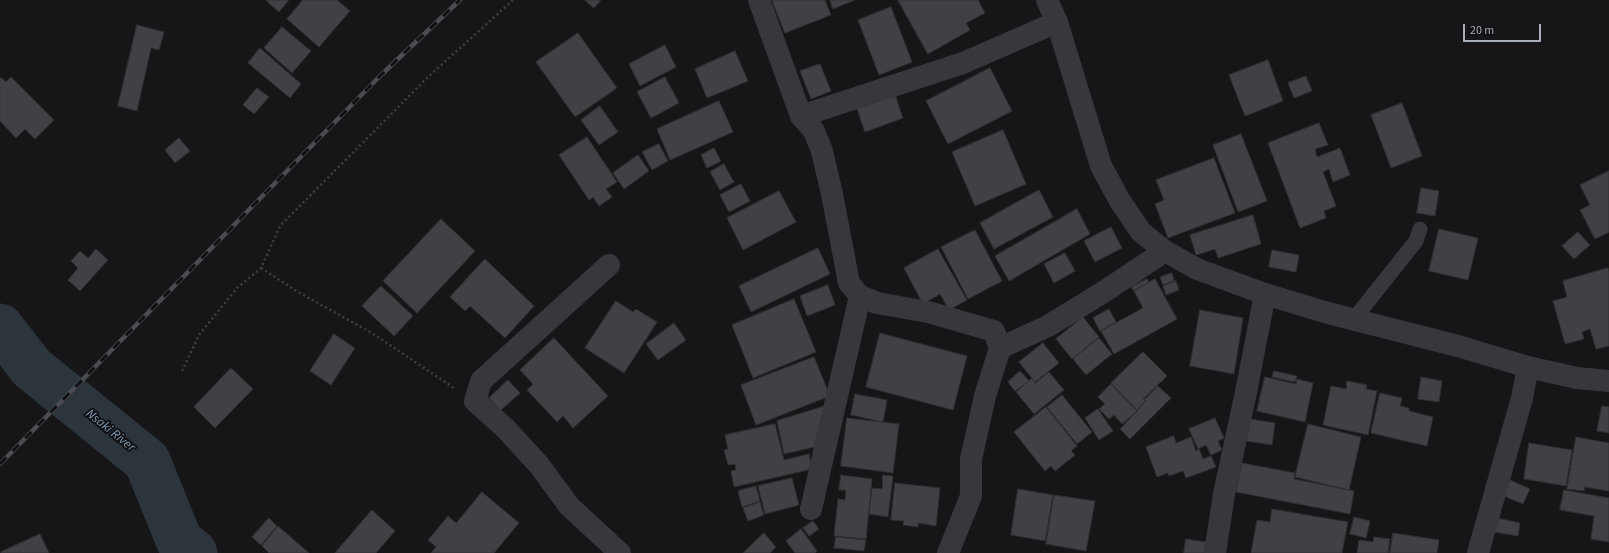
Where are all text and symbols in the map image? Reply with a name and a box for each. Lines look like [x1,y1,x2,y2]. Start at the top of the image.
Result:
scale bar [1465,16,1543,42]
text: 20 m [1470,22,1494,39]
water label: Nsaki River [82,406,138,456]

